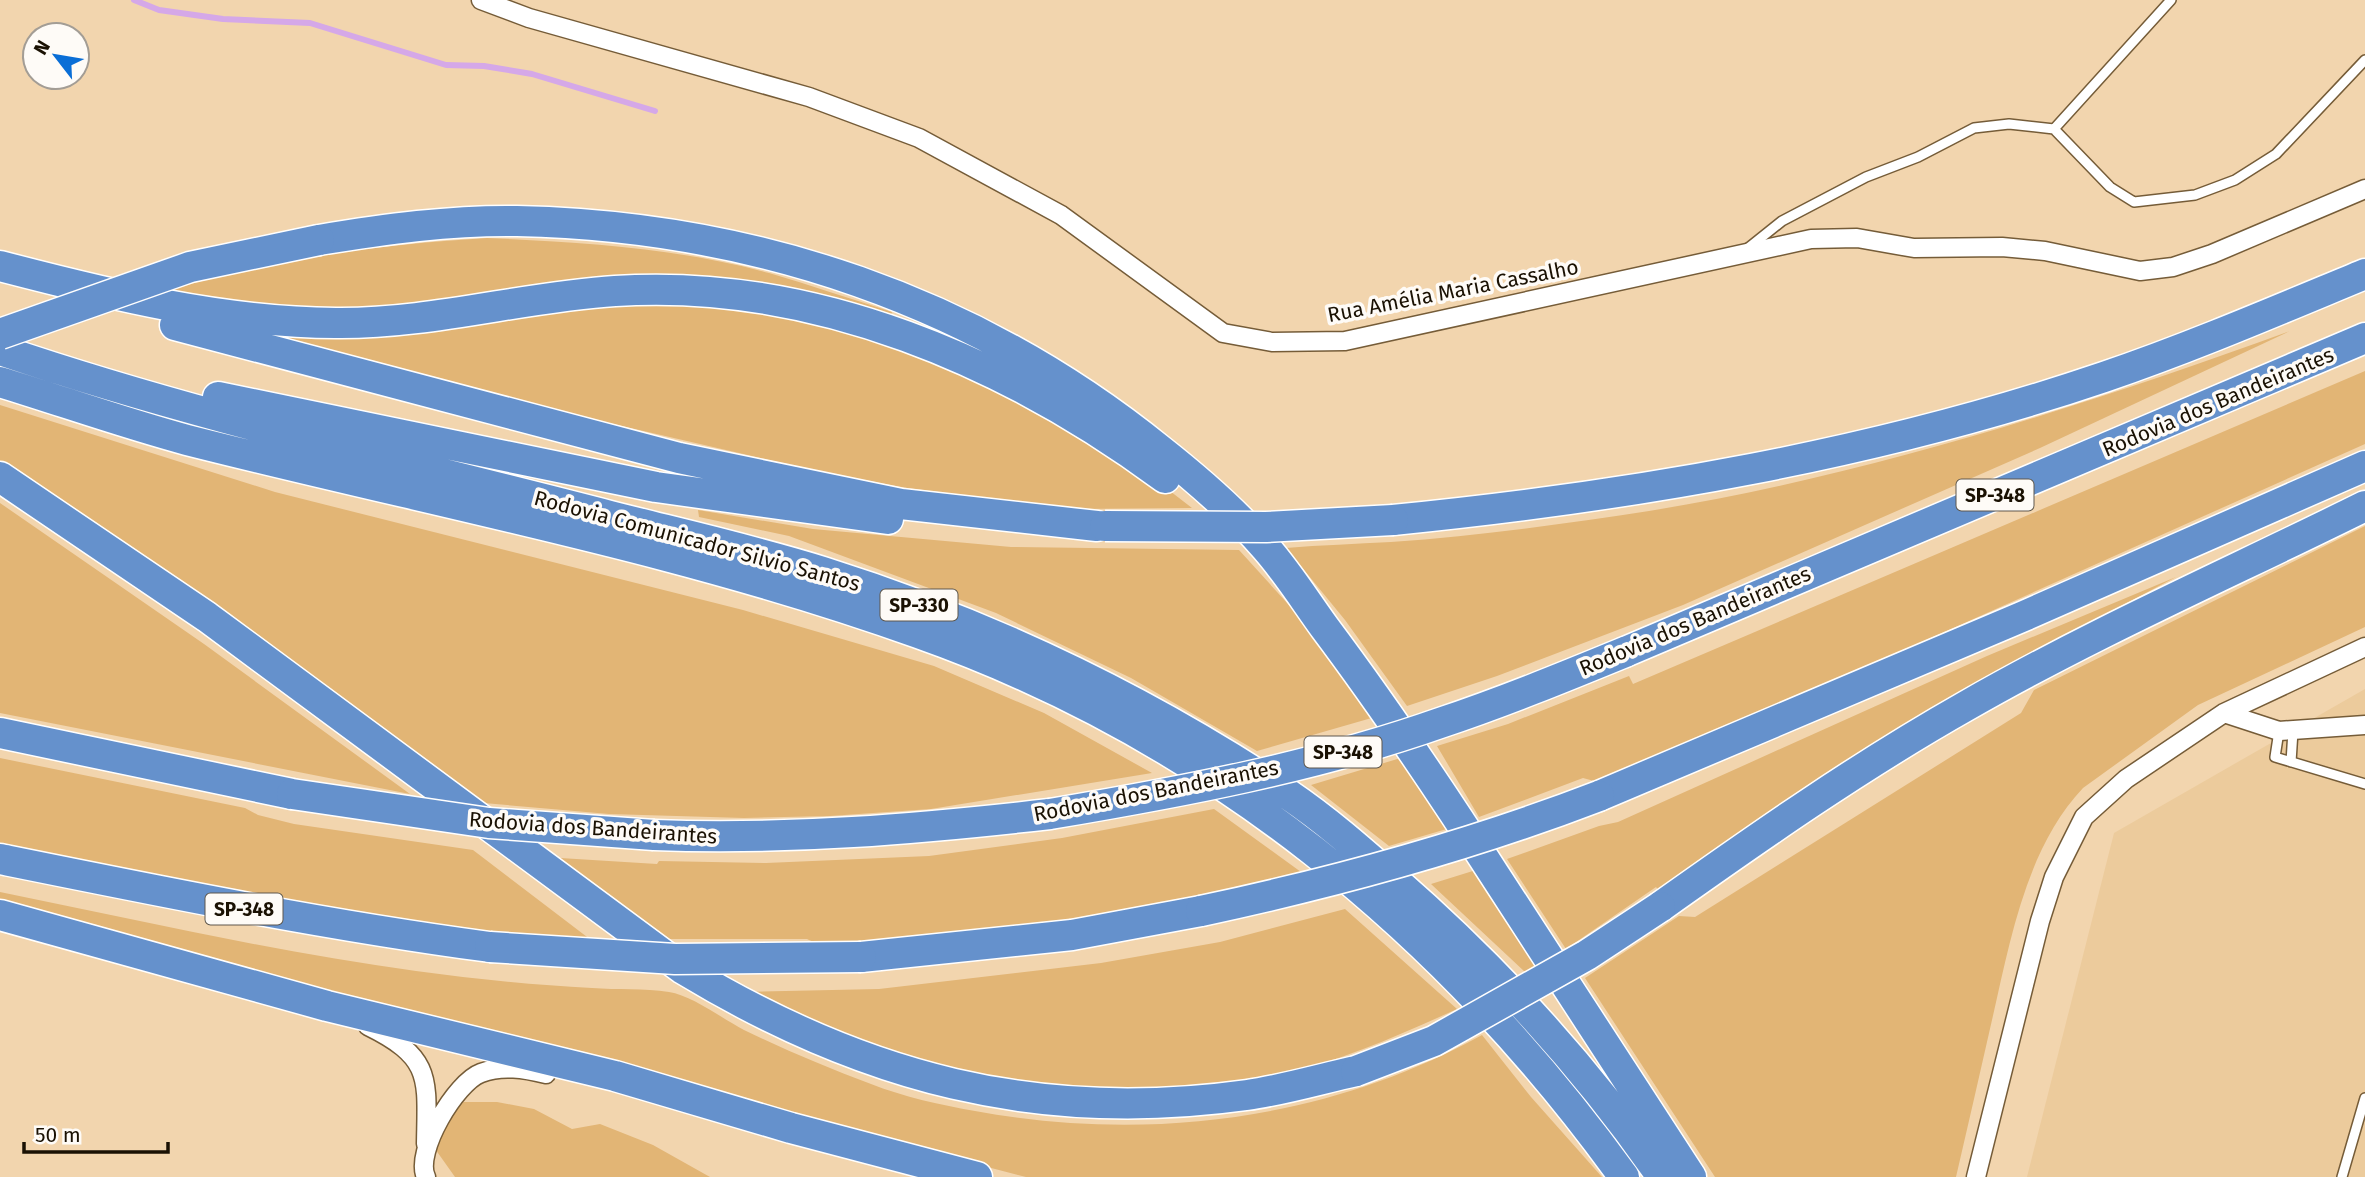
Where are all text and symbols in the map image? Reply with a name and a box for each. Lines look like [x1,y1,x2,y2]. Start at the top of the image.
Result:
north arrow [21,21,91,91]
text: N [29,36,55,59]
street label: Rua Amélia Maria Cassalho [1325,254,1581,328]
street label: Rodovia dos Bandeirantes [2098,341,2338,463]
road number: SP-348 [1956,480,2034,510]
street label: Rodovia Comunicador Silvio Santos [531,485,863,597]
street label: Rodovia dos Bandeirantes [1575,560,1815,682]
road number: SP-330 [880,590,958,620]
road number: SP-348 [1304,736,1382,768]
street label: Rodovia dos Bandeirantes [1031,754,1281,828]
street label: Rodovia dos Bandeirantes [468,806,718,850]
road number: SP-348 [205,894,282,925]
scale bar [24,1110,168,1154]
text: 50 m [35,1122,81,1148]

